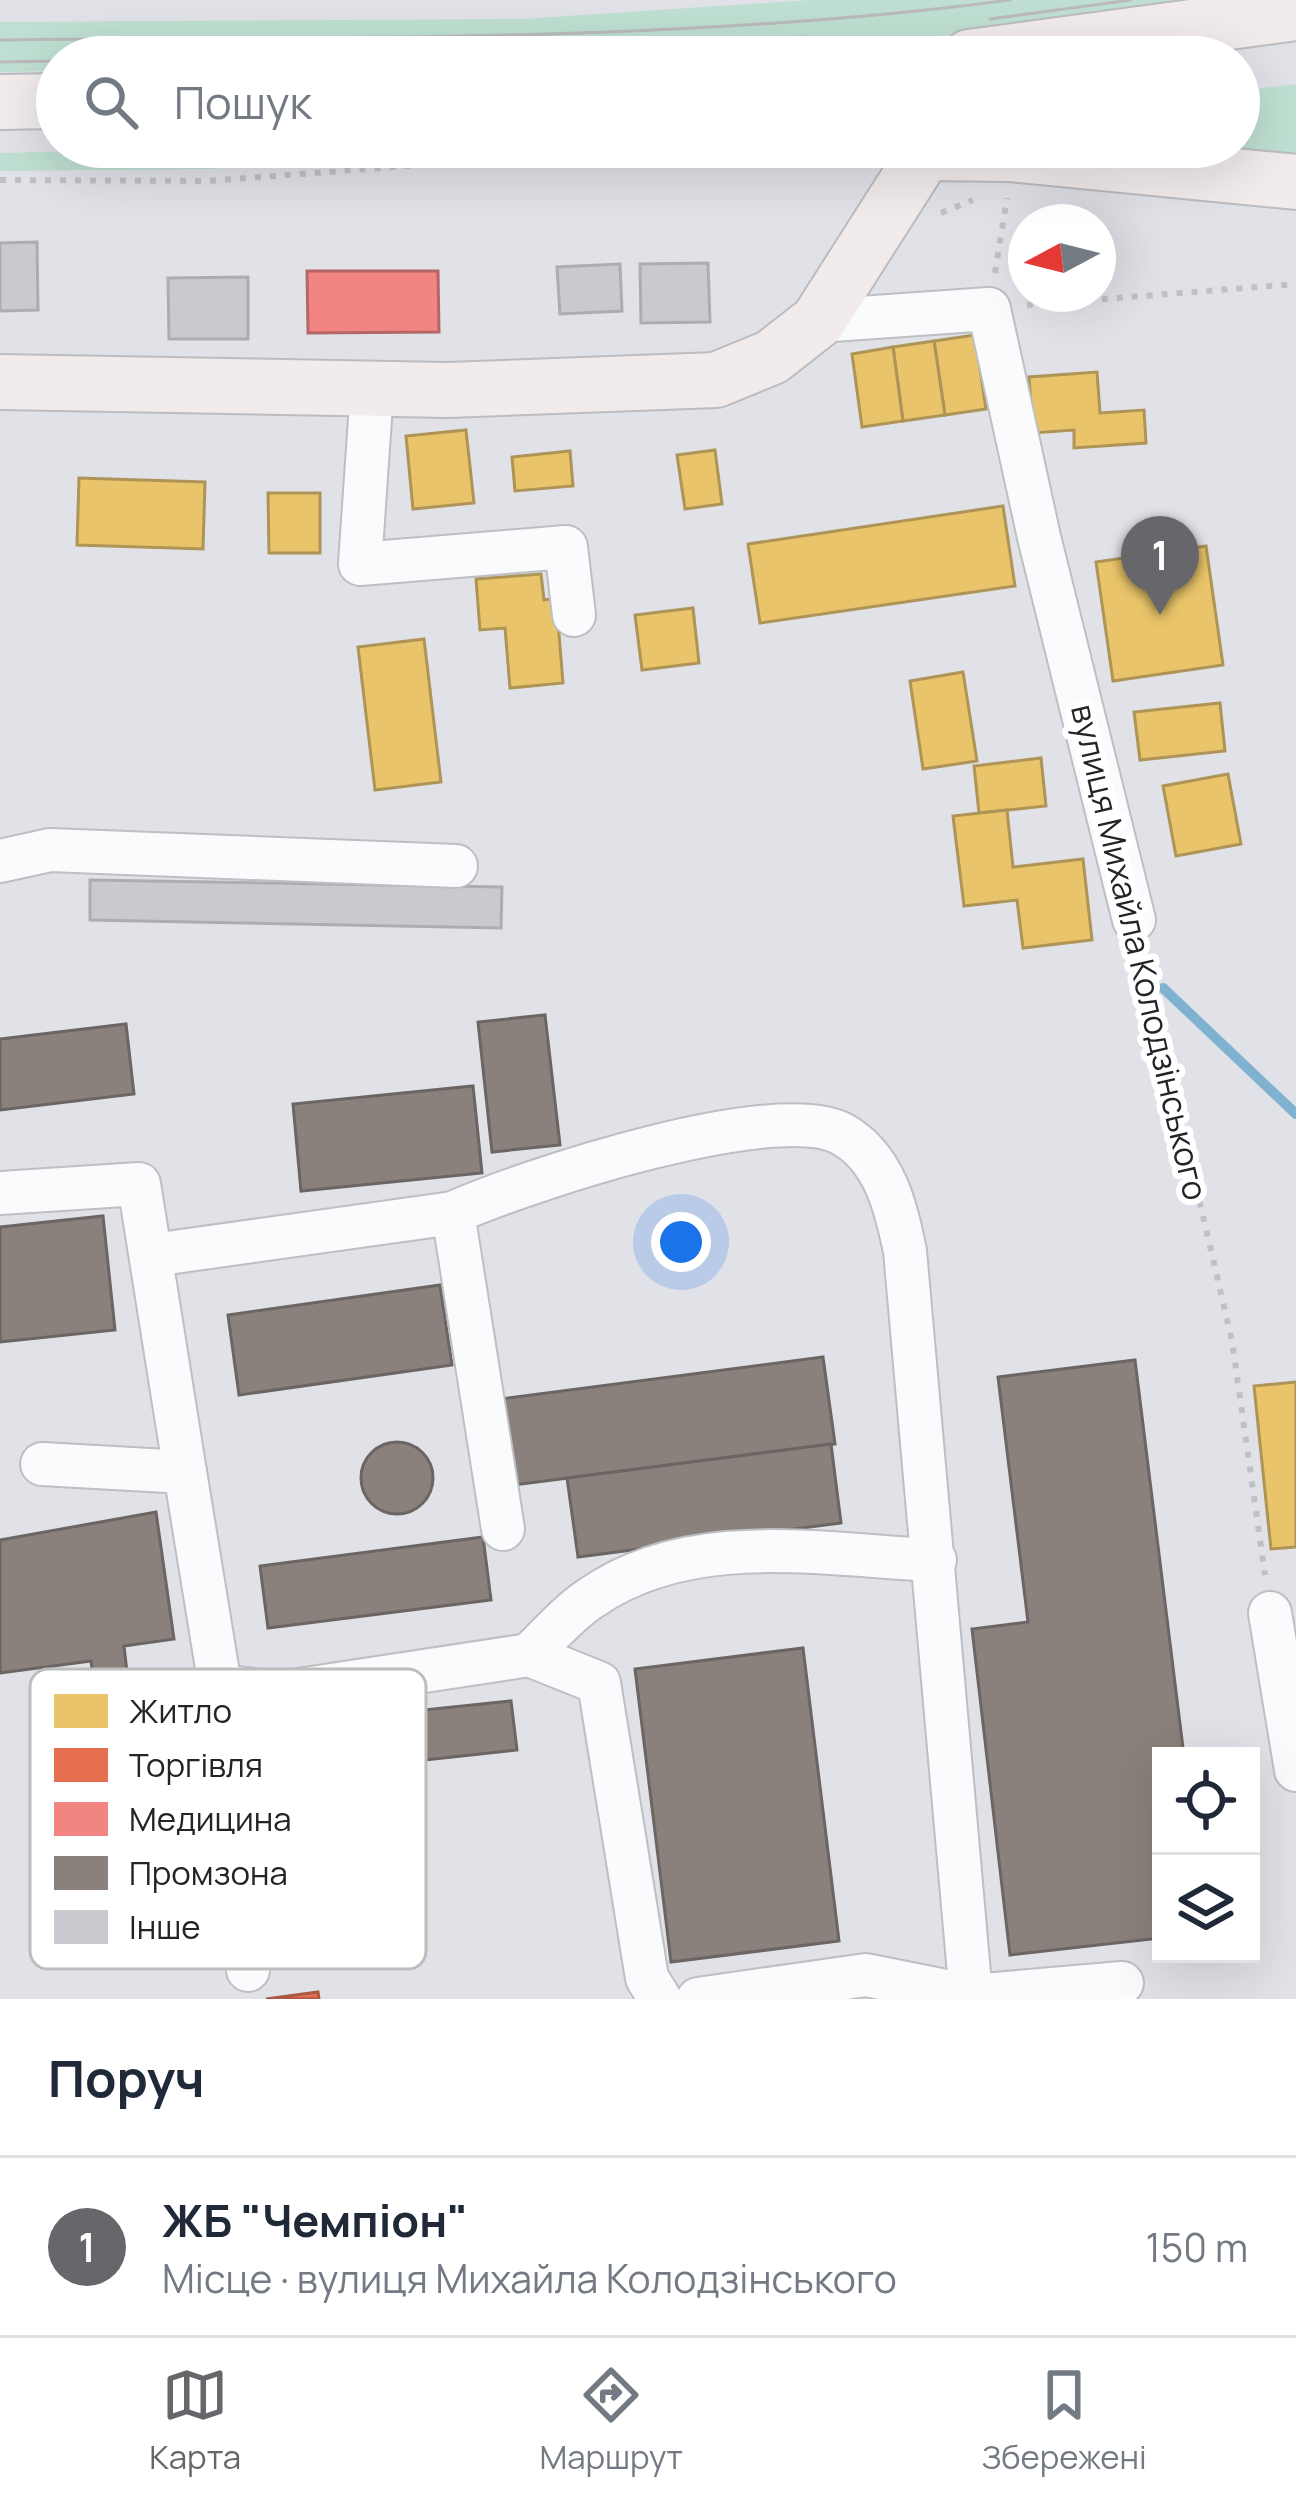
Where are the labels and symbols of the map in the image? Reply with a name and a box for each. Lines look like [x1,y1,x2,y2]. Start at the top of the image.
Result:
north arrow [1008,204,1116,312]
pin: 1 [1121,516,1199,615]
street label: вулиця Михайла Колодзінського [1061,700,1219,1204]
your location [651,1212,711,1272]
legend [30,1669,426,1969]
text: Житло [129,1688,232,1733]
text: Торгівля [129,1742,263,1787]
text: Медицина [129,1796,292,1841]
text: Промзона [129,1850,288,1895]
text: Інше [129,1904,201,1949]

